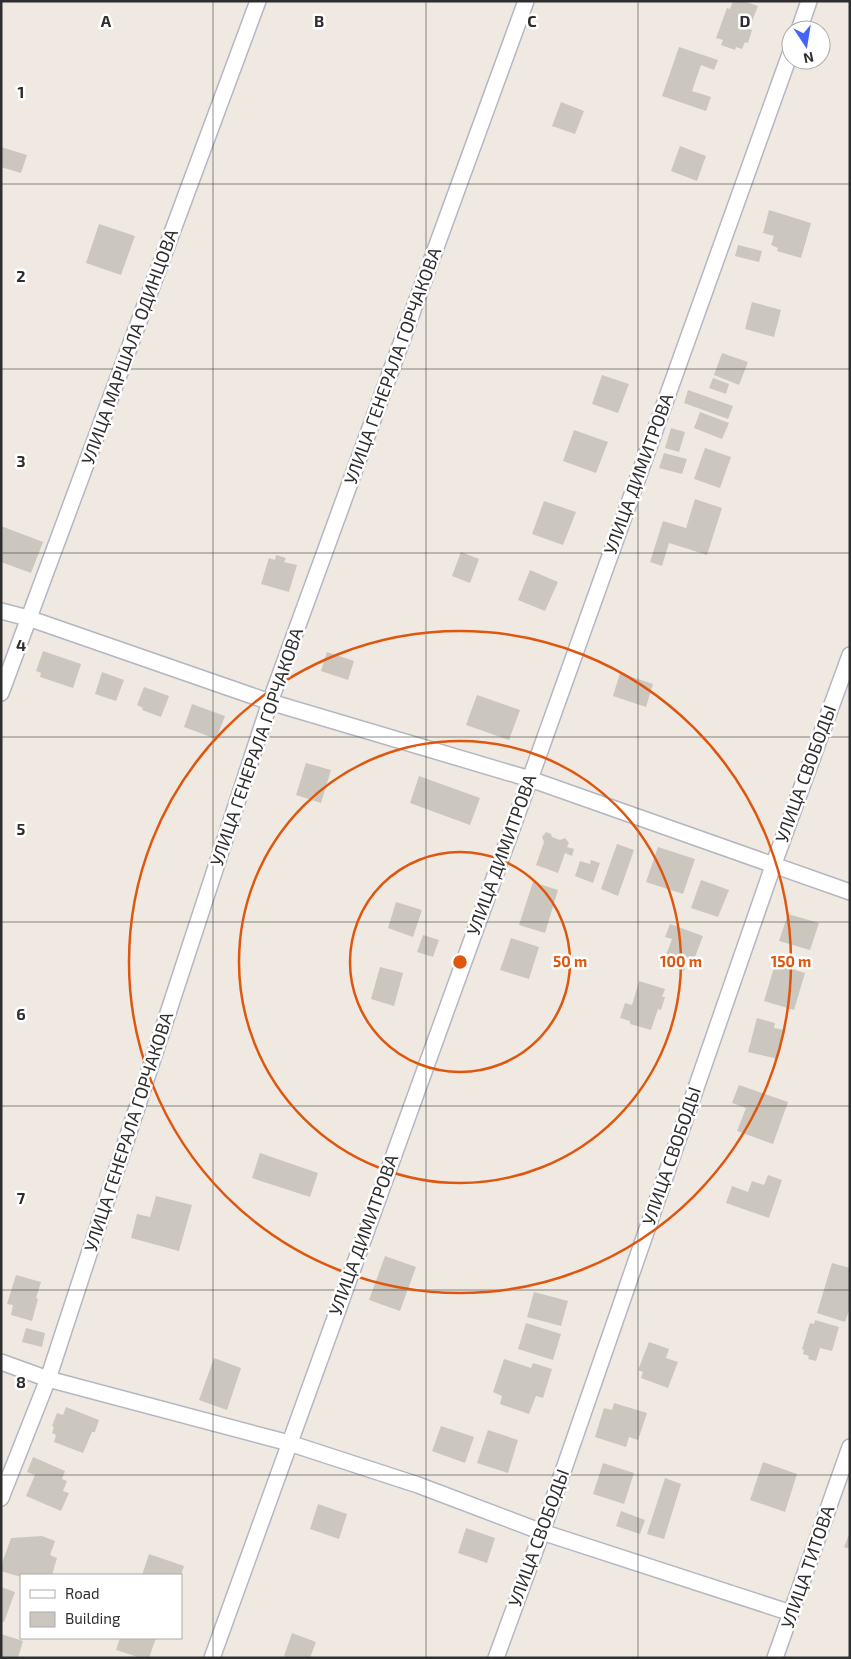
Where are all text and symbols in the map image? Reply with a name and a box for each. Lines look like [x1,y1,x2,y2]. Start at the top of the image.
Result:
text: A [101,11,112,30]
text: B [314,11,324,30]
text: C [527,11,537,30]
text: D [740,11,751,30]
north arrow [781,20,831,70]
text: N [802,49,816,68]
text: 1 [18,82,24,101]
street label: УЛИЦА МАРШАЛА ОДИНЦОВА [76,225,182,467]
street label: УЛИЦА ГЕНЕРАЛА ГОРЧАКОВА [339,243,446,487]
text: 2 [16,266,26,285]
street label: УЛИЦА ДИМИТРОВА [599,389,678,557]
text: 3 [16,451,26,470]
street label: УЛИЦА ГЕНЕРАЛА ГОРЧАКОВА [205,624,308,869]
text: 4 [16,635,26,654]
street label: УЛИЦА СВОБОДЫ [770,702,840,845]
street label: УЛИЦА ДИМИТРОВА [462,770,541,938]
text: 5 [17,819,26,838]
text: 50 m [553,952,587,970]
text: 100 m [660,952,702,970]
text: 150 m [771,952,811,970]
centre of rings [451,953,469,971]
text: 6 [16,1004,26,1023]
street label: УЛИЦА ГЕНЕРАЛА ГОРЧАКОВА [79,1008,177,1254]
street label: УЛИЦА СВОБОДЫ [637,1084,705,1228]
street label: УЛИЦА ДИМИТРОВА [324,1150,403,1318]
text: 7 [17,1188,26,1207]
text: 8 [16,1372,26,1391]
street label: УЛИЦА СВОБОДЫ [503,1466,573,1609]
street label: УЛИЦА ТИТОВА [776,1502,839,1631]
legend [20,1574,182,1639]
text: Road [65,1584,100,1602]
text: Building [65,1609,121,1627]

